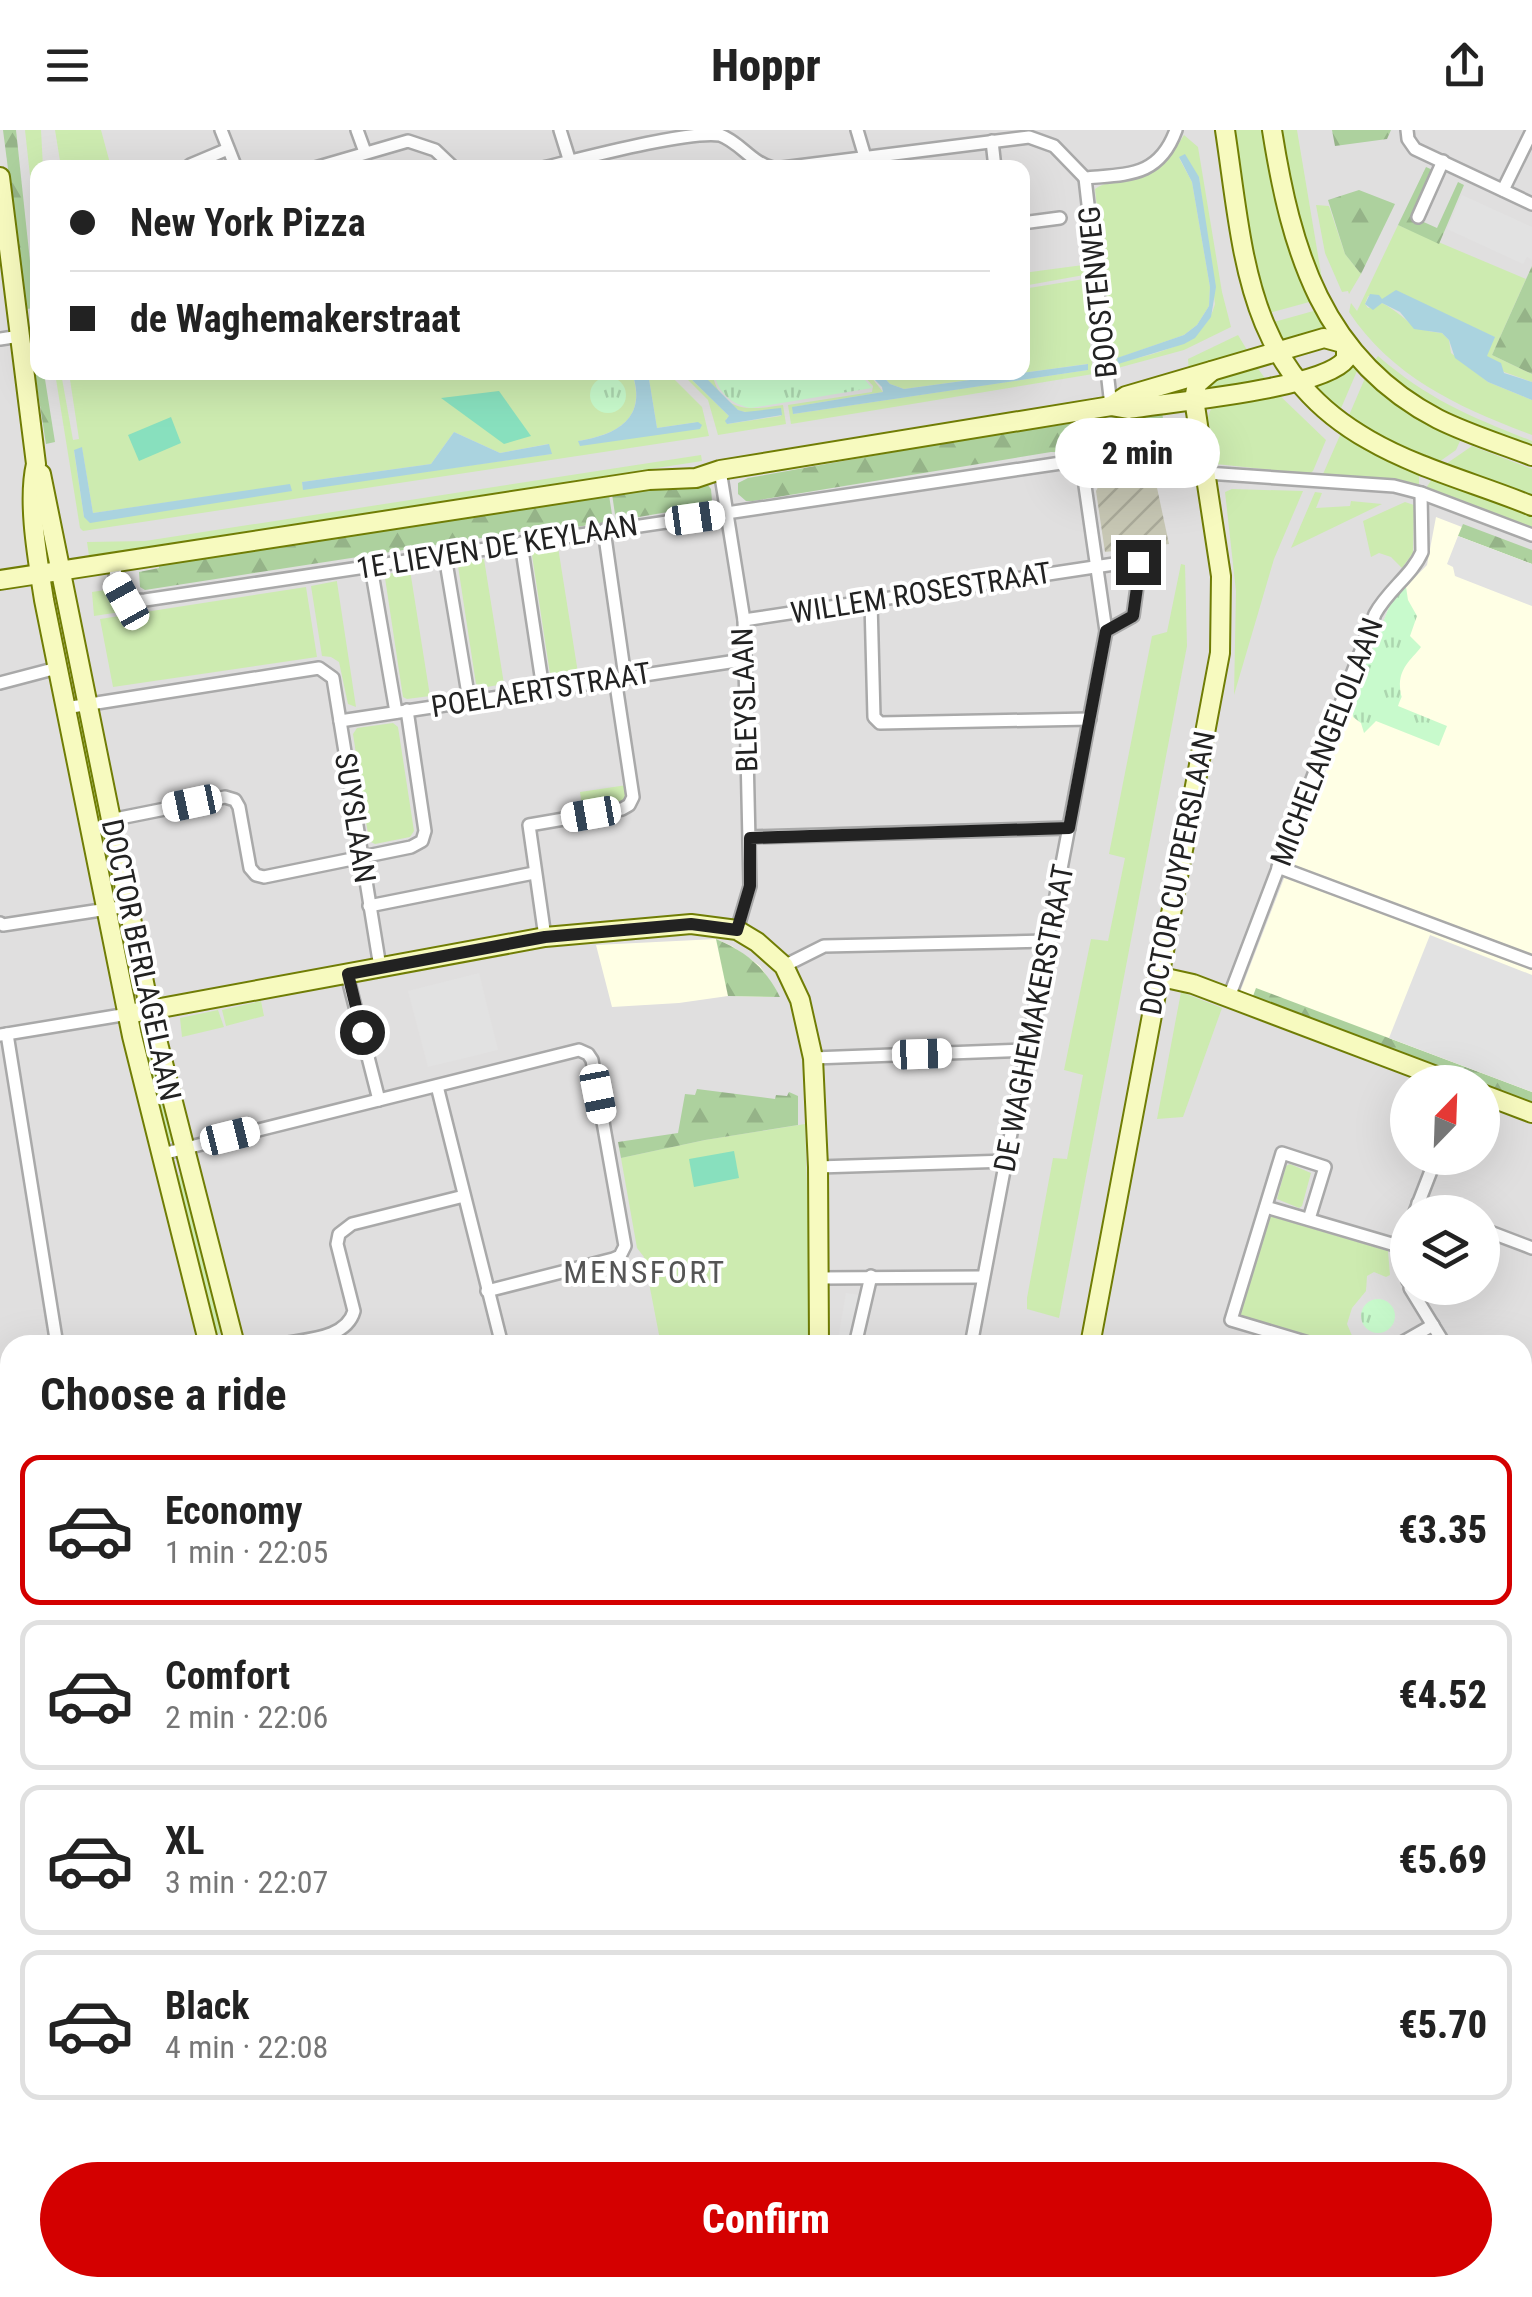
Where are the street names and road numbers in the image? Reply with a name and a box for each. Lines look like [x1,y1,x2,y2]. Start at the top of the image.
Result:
street label: BOOSTENWEG [1071,204,1124,380]
street label: 1E LIEVEN DE KEYLAAN [354,507,640,586]
street label: WILLEM ROSESTRAAT [788,555,1054,630]
street label: MICHELANGELOLAAN [1263,613,1390,871]
street label: BLEYSLAAN [724,627,765,773]
street label: POELAERTSTRAAT [429,655,653,724]
street label: DOCTOR CUYPERSLAAN [1133,728,1222,1018]
street label: SUYSLAAN [328,750,383,885]
street label: DOCTOR BERLAGELAAN [95,816,188,1104]
street label: DE WAGHEMAKERSTRAAT [987,861,1080,1175]

